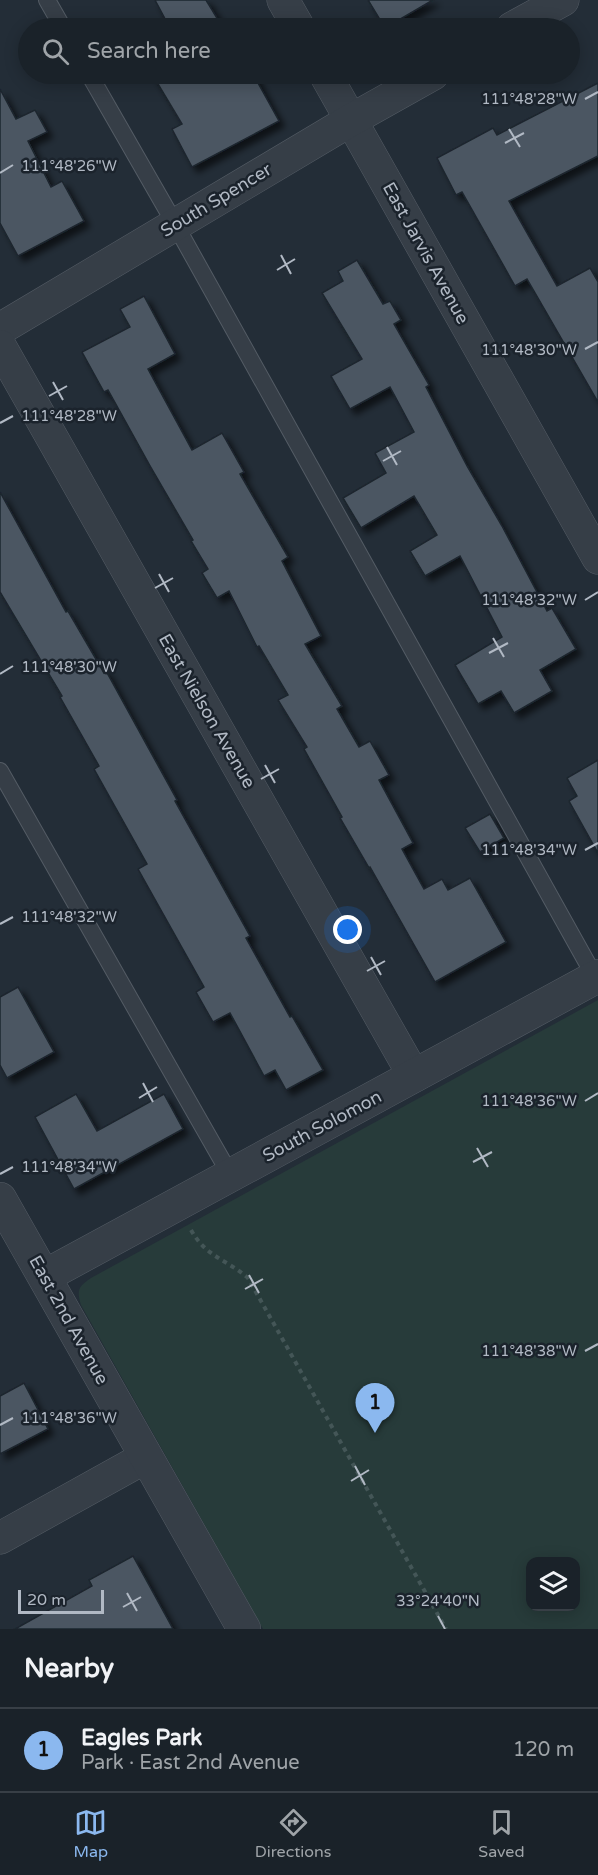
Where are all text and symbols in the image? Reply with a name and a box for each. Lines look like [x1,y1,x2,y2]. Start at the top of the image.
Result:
search box [18,18,580,84]
icon: search [39,35,72,68]
text: Search here [87,38,211,64]
text: 111°48'28"W [481,90,577,108]
text: 111°48'26"W [21,157,117,175]
street label: South Spencer [157,158,276,242]
street label: East Jarvis Avenue [378,178,474,328]
text: 111°48'30"W [481,341,577,359]
text: 111°48'28"W [21,407,117,425]
text: 111°48'32"W [481,591,577,609]
street label: East Nielson Avenue [154,630,260,792]
text: 111°48'30"W [21,658,117,676]
text: 111°48'34"W [481,841,577,859]
text: 111°48'32"W [21,908,117,926]
your location [333,915,362,944]
street label: South Solomon [259,1085,385,1167]
text: 111°48'36"W [481,1092,577,1110]
text: 111°48'34"W [21,1158,117,1176]
street label: East 2nd Avenue [24,1252,114,1388]
text: 111°48'38"W [481,1342,577,1360]
pin: 1 [356,1384,394,1433]
text: 111°48'36"W [21,1409,117,1427]
map controls [526,1557,580,1611]
button: layers [526,1557,580,1611]
scale bar [18,1587,104,1614]
text: 20 m [27,1590,66,1610]
text: 33°24'40"N [396,1592,480,1610]
text: Nearby [24,1653,114,1684]
text: Eagles Park [81,1725,202,1751]
text: 1 [37,1738,50,1762]
text: 120 m [513,1738,574,1762]
text: Park · East 2nd Avenue [81,1751,300,1775]
tab: Map [73,1806,108,1862]
tab: Directions [255,1806,331,1862]
tab: Saved [478,1806,525,1862]

